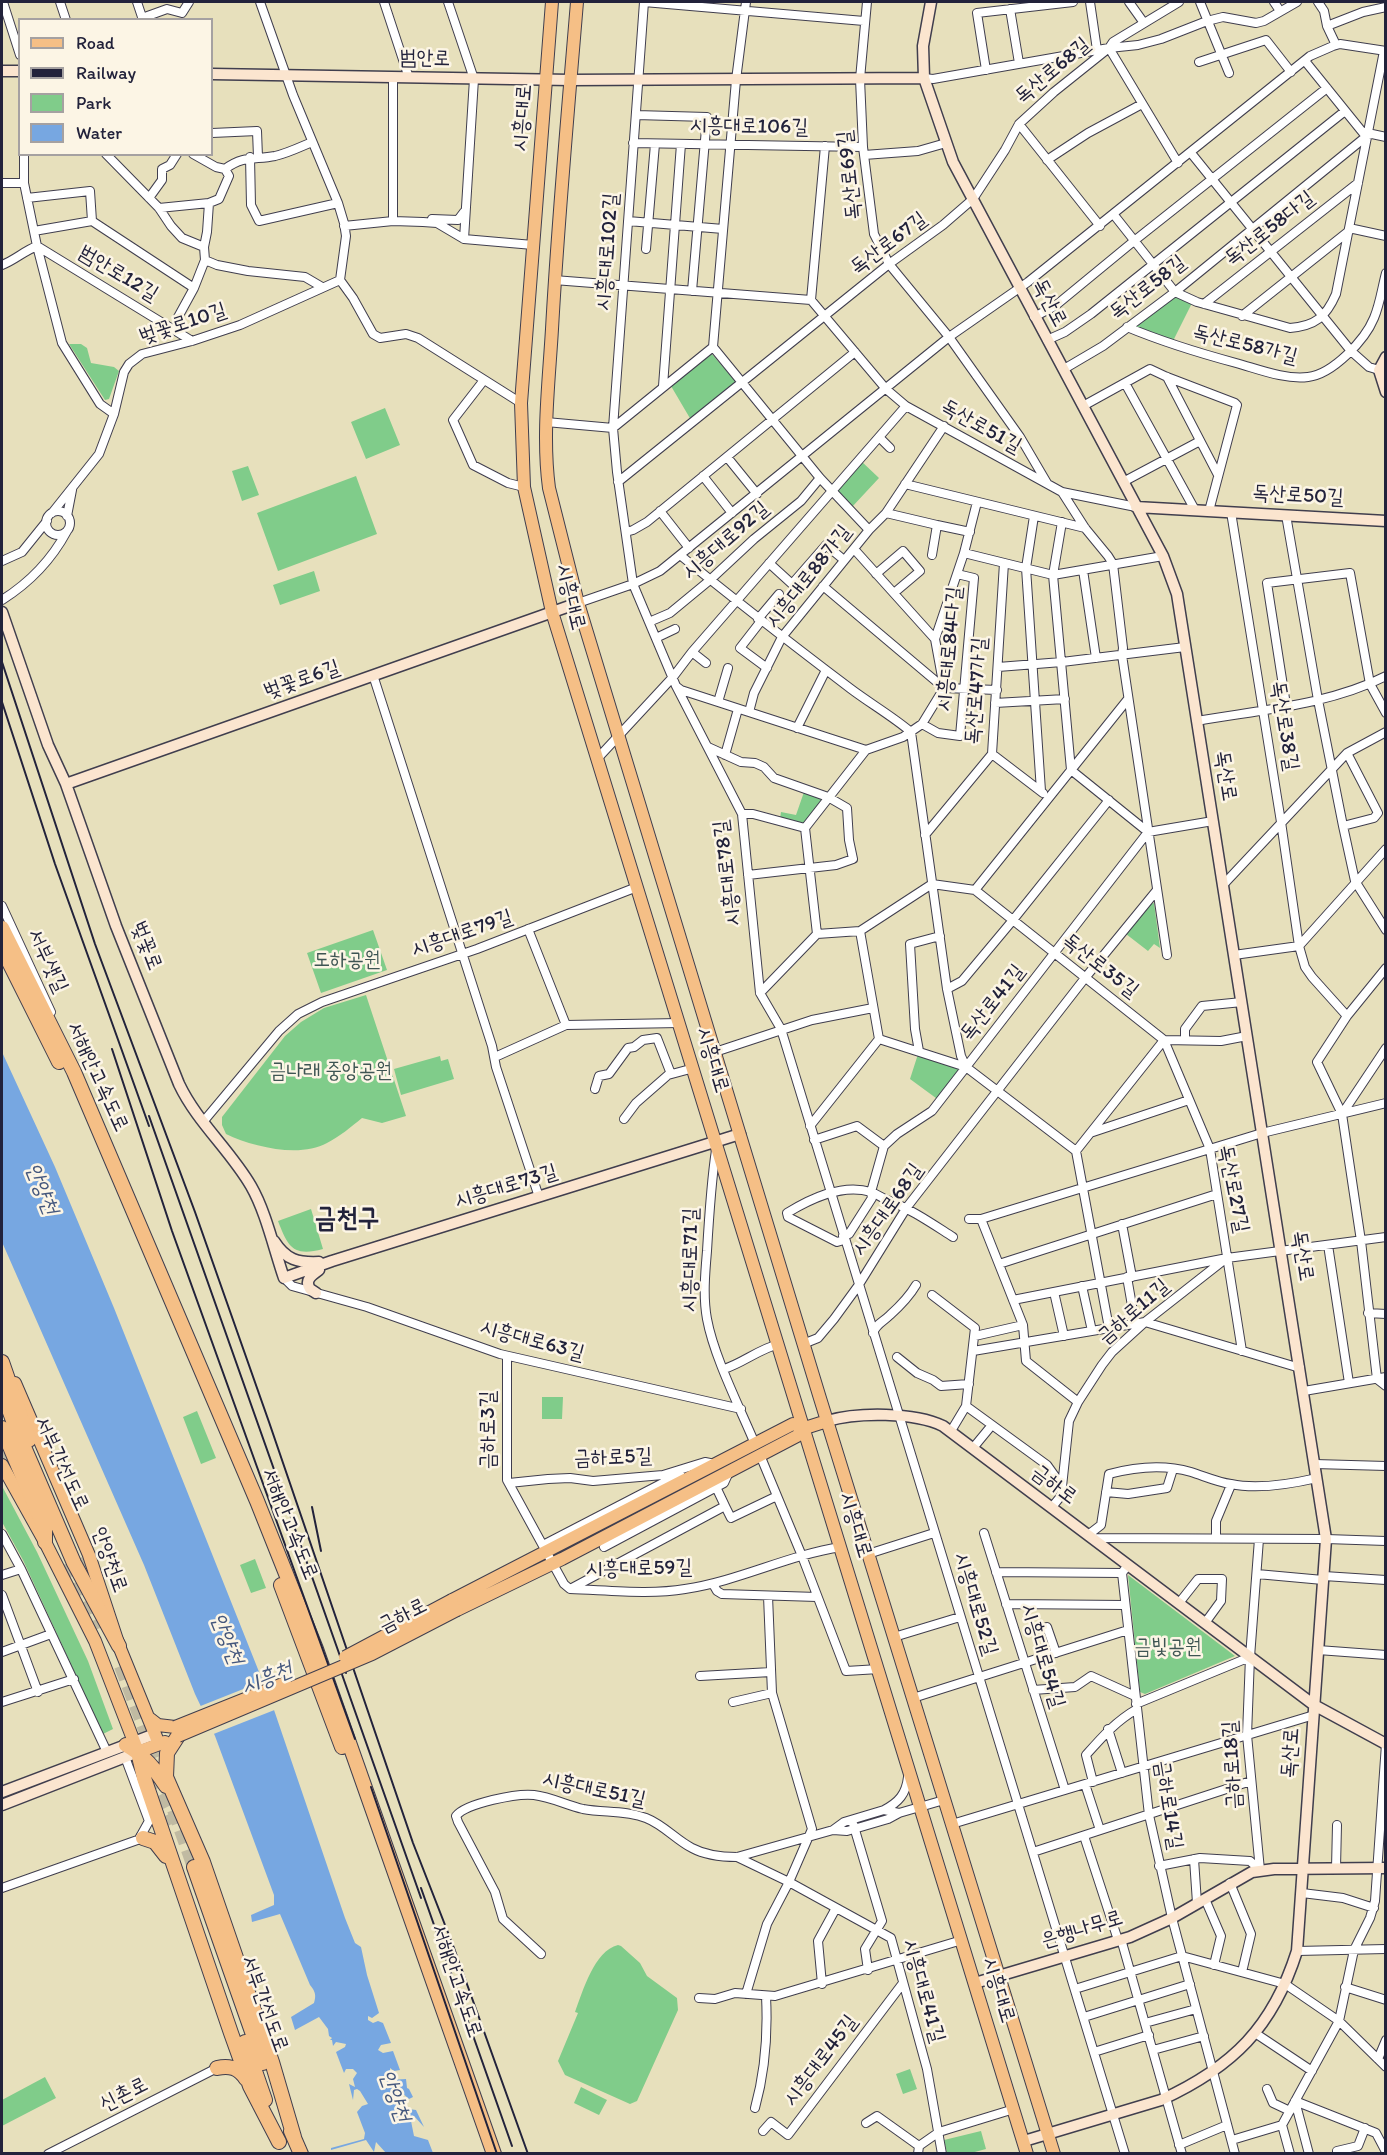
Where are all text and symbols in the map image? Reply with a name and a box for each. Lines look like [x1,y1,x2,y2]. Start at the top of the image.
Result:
legend [18,18,213,156]
text: Road [76,32,115,54]
street label: 독산로68길 [1010,32,1096,110]
street label: 범안로 [399,46,451,72]
text: Railway [76,62,136,84]
street label: 시흥대로 [508,83,538,153]
text: Park [76,92,111,114]
street label: 시흥대로106길 [690,113,808,141]
text: Water [76,122,122,144]
street label: 독산로69길 [833,129,867,221]
street label: 독산로58다길 [1220,186,1320,272]
street label: 시흥대로102길 [591,192,625,312]
street label: 독산로67길 [846,207,932,281]
street label: 범안로12길 [74,240,162,308]
street label: 독산로58길 [1105,250,1191,326]
street label: 독산로 [1026,275,1072,331]
street label: 벚꽃로10길 [136,298,230,350]
street label: 독산로58가길 [1190,320,1300,370]
street label: 독산로51길 [936,395,1026,459]
street label: 독산로50길 [1252,481,1344,511]
street label: 시흥대로92길 [678,497,774,585]
street label: 시흥대로88가길 [761,520,857,634]
street label: 시흥대로 [550,561,590,633]
street label: 시흥대로84다길 [932,585,968,713]
street label: 독산로47가길 [961,636,993,746]
street label: 벚꽃로6길 [261,655,343,705]
street label: 독산로38길 [1264,679,1304,773]
street label: 독산로 [1209,749,1241,803]
street label: 시흥대로78길 [709,819,747,927]
street label: 시흥대로79길 [408,905,516,963]
street label: 벚꽃로 [125,918,167,974]
street label: 서부샛길 [21,925,73,997]
street label: 독산로35길 [1057,928,1143,1004]
park label: 도하공원 [313,948,381,974]
street label: 독산로41길 [955,960,1031,1046]
street label: 서해안고속도로 [61,1018,133,1136]
street label: 시흥대로 [690,1024,734,1096]
park label: 금나래 중앙공원 [269,1059,393,1085]
street label: 독산로27길 [1212,1143,1254,1235]
water label: 안양천 [19,1159,63,1219]
street label: 시흥대로73길 [451,1159,561,1215]
street label: 시흥대로68길 [847,1159,929,1261]
district label: 금천구 [314,1203,380,1235]
street label: 시흥대로71길 [677,1207,705,1313]
street label: 독산로 [1286,1229,1318,1283]
street label: 금하로11길 [1093,1274,1175,1350]
street label: 시흥대로63길 [477,1315,587,1367]
street label: 금하로3길 [476,1390,502,1470]
street label: 서부간선도로 [28,1413,94,1515]
street label: 금하로5길 [573,1444,653,1472]
street label: 금하로 [1026,1460,1082,1510]
street label: 서해안고속도로 [255,1464,323,1584]
street label: 시흥대로 [833,1489,877,1561]
street label: 안양천로 [86,1524,132,1596]
street label: 시흥대로52길 [947,1549,1003,1659]
street label: 시흥대로59길 [586,1555,692,1583]
street label: 금하로 [375,1593,431,1639]
street label: 시흥대로54길 [1014,1601,1070,1711]
water label: 안양천 [204,1609,248,1669]
park label: 금빛공원 [1134,1635,1202,1661]
water label: 시흥천 [237,1657,297,1701]
street label: 금하로18길 [1218,1720,1248,1810]
street label: 독산로 [1277,1727,1305,1779]
street label: 금하로14길 [1149,1759,1187,1851]
street label: 시흥대로51길 [540,1767,648,1813]
street label: 은행나무로 [1038,1906,1126,1954]
street label: 서해안고속도로 [425,1921,487,2041]
street label: 시흥대로41길 [896,1936,950,2046]
street label: 서부간선도로 [235,1952,293,2056]
street label: 시흥대로 [976,1954,1020,2026]
street label: 시흥대로45길 [778,2010,864,2112]
water label: 안양천 [373,2067,415,2125]
street label: 신촌로 [96,2072,152,2118]

